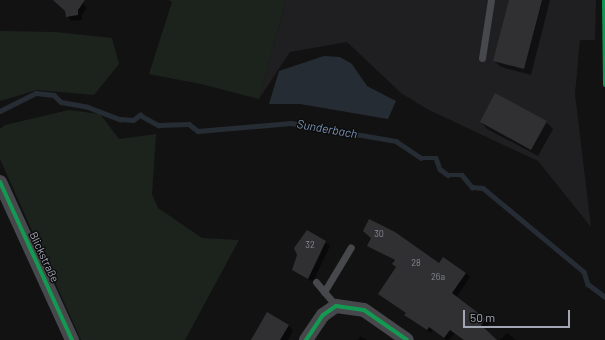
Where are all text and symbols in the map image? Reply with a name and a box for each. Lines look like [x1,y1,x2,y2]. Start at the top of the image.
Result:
water label: Sunderbach [296,117,358,141]
house number: 30 [374,229,384,239]
street label: Blickstraße [27,230,61,284]
house number: 32 [305,240,315,250]
house number: 28 [411,258,421,268]
house number: 26a [431,272,445,282]
scale bar [465,302,572,328]
text: 50 m [470,310,495,324]

